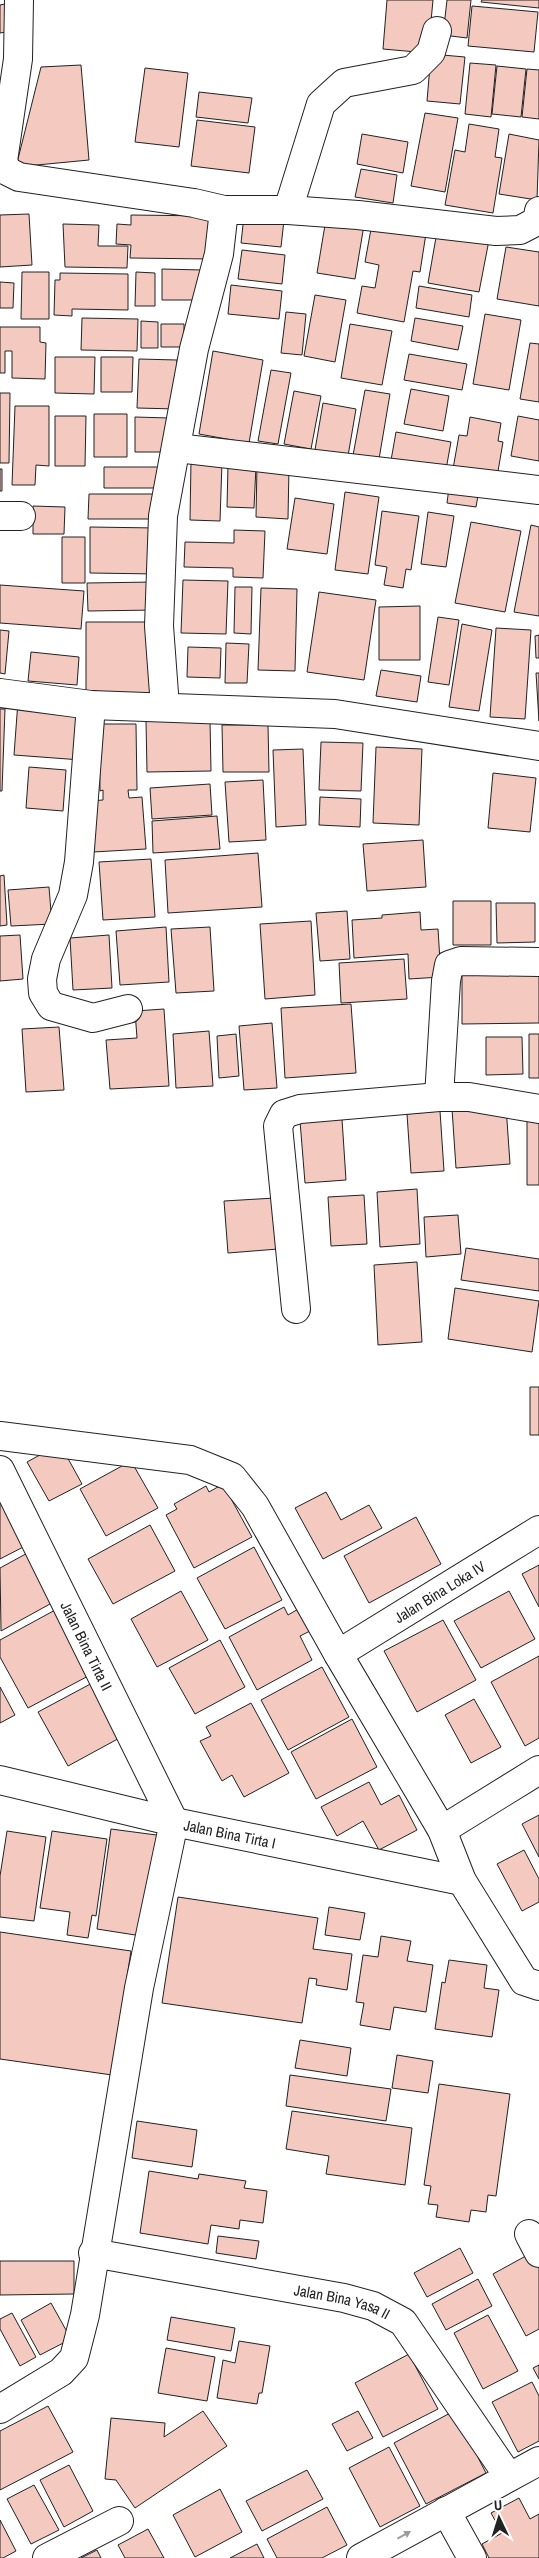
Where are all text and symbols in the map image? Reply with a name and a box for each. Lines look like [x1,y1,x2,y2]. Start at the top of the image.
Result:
street label: Jalan Bina Loka IV [390,1555,489,1628]
street label: Jalan Bina Tirta II [56,1598,118,1694]
street label: Jalan Bina Tirta I [182,1814,278,1853]
street label: Jalan Bina Yasa II [293,2279,394,2324]
north arrow [474,2493,524,2543]
text: U [493,2496,503,2514]
one-way arrow [397,2530,410,2539]

